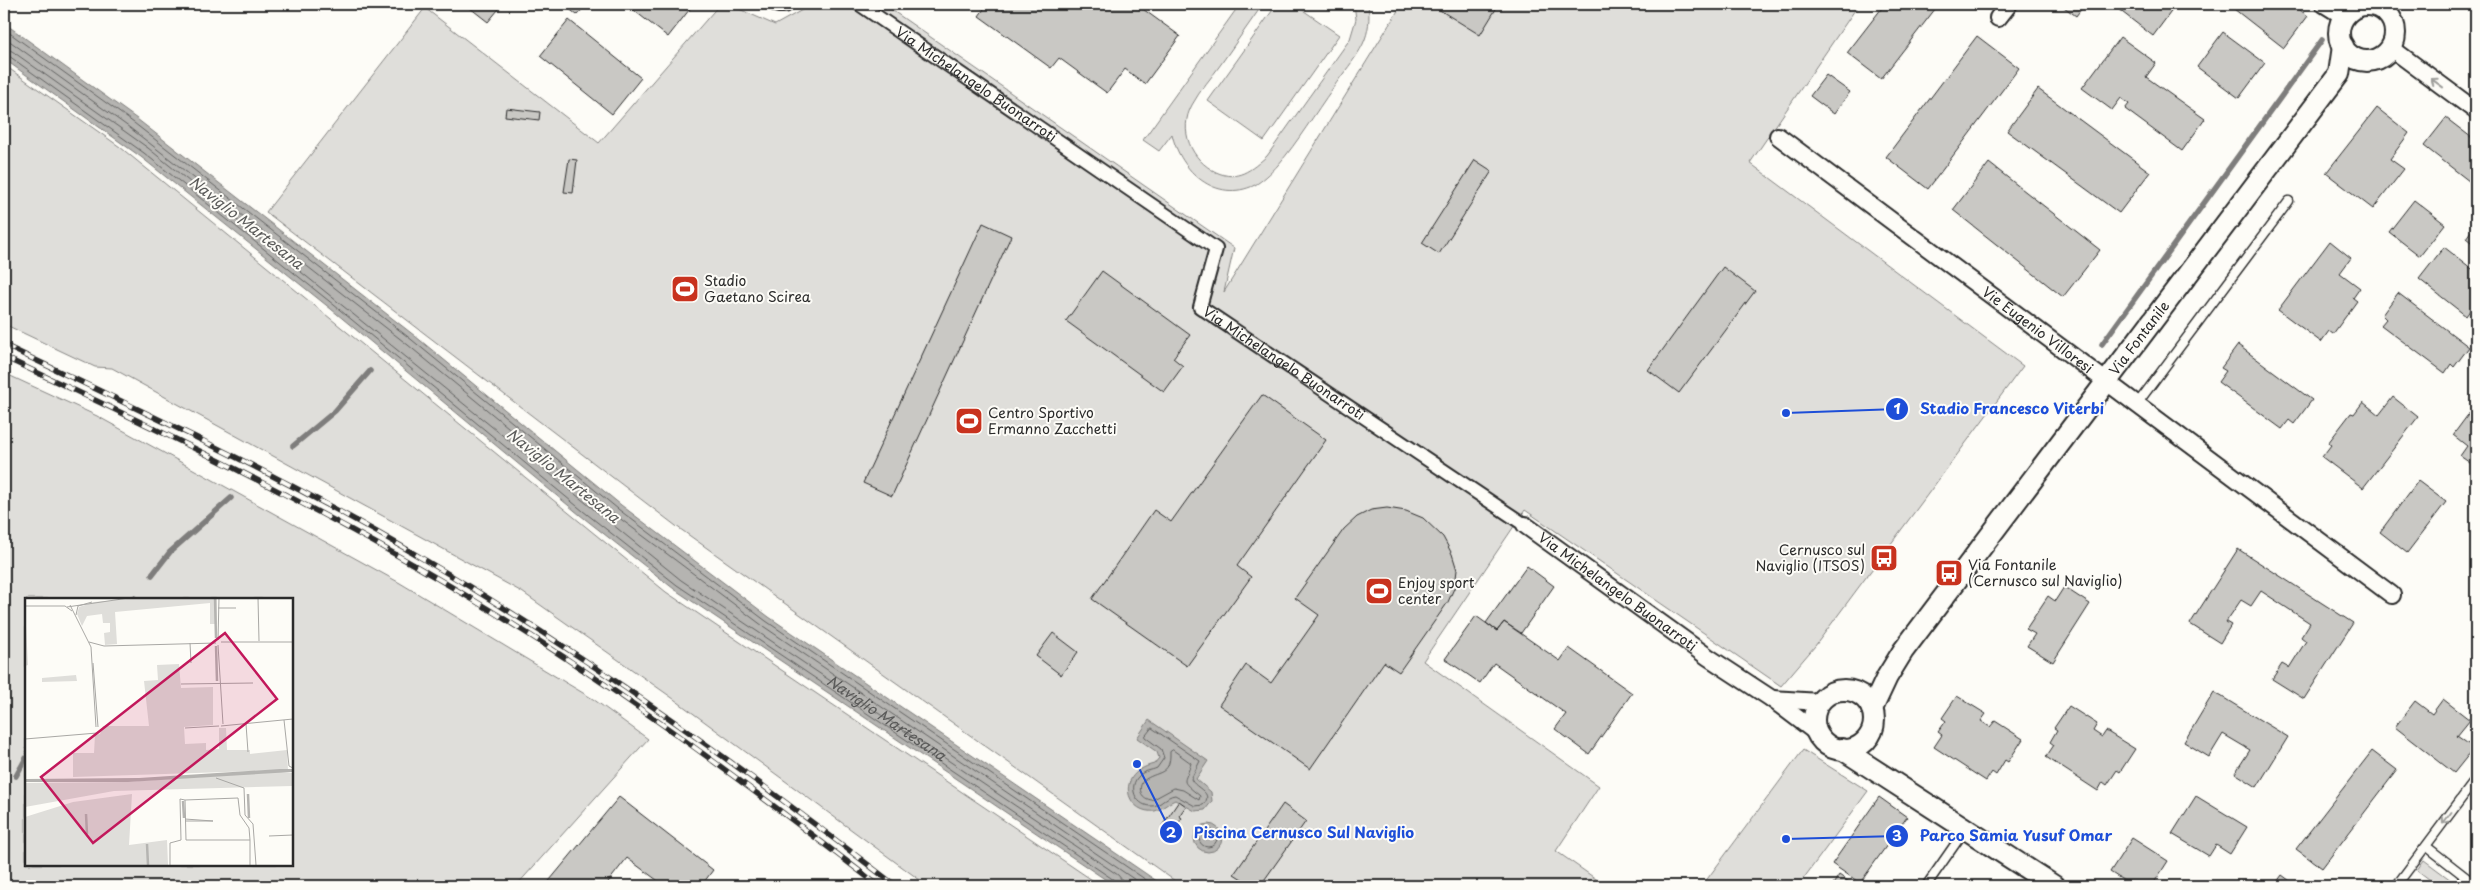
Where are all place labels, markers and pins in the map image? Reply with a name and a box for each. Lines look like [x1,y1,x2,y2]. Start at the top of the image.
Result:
place label: Stadio Gaetano Scirea [704,270,811,307]
sports icon: Stadio Gaetano Scirea [670,274,700,304]
callout: Stadio Francesco Viterbi [1884,394,2114,424]
place label: Centro Sportivo Ermanno Zacchetti [988,402,1117,439]
sports icon: Centro Sportivo Ermanno Zacchetti [954,406,984,436]
place label: Cernusco sul Naviglio (ITSOS) [1756,539,1865,576]
bus stop icon: Cernusco sul Naviglio (ITSOS) [1869,543,1899,573]
place label: Via Fontanile (Cernusco sul Naviglio) [1968,554,2123,591]
bus stop icon: Via Fontanile (Cernusco sul Naviglio) [1934,558,1964,588]
place label: Enjoy sport center [1398,572,1475,609]
sports icon: Enjoy sport center [1364,576,1394,606]
callout: Piscina Cernusco Sul Naviglio [1158,817,1424,847]
callout: Parco Samia Yusuf Omar [1885,821,2123,851]

